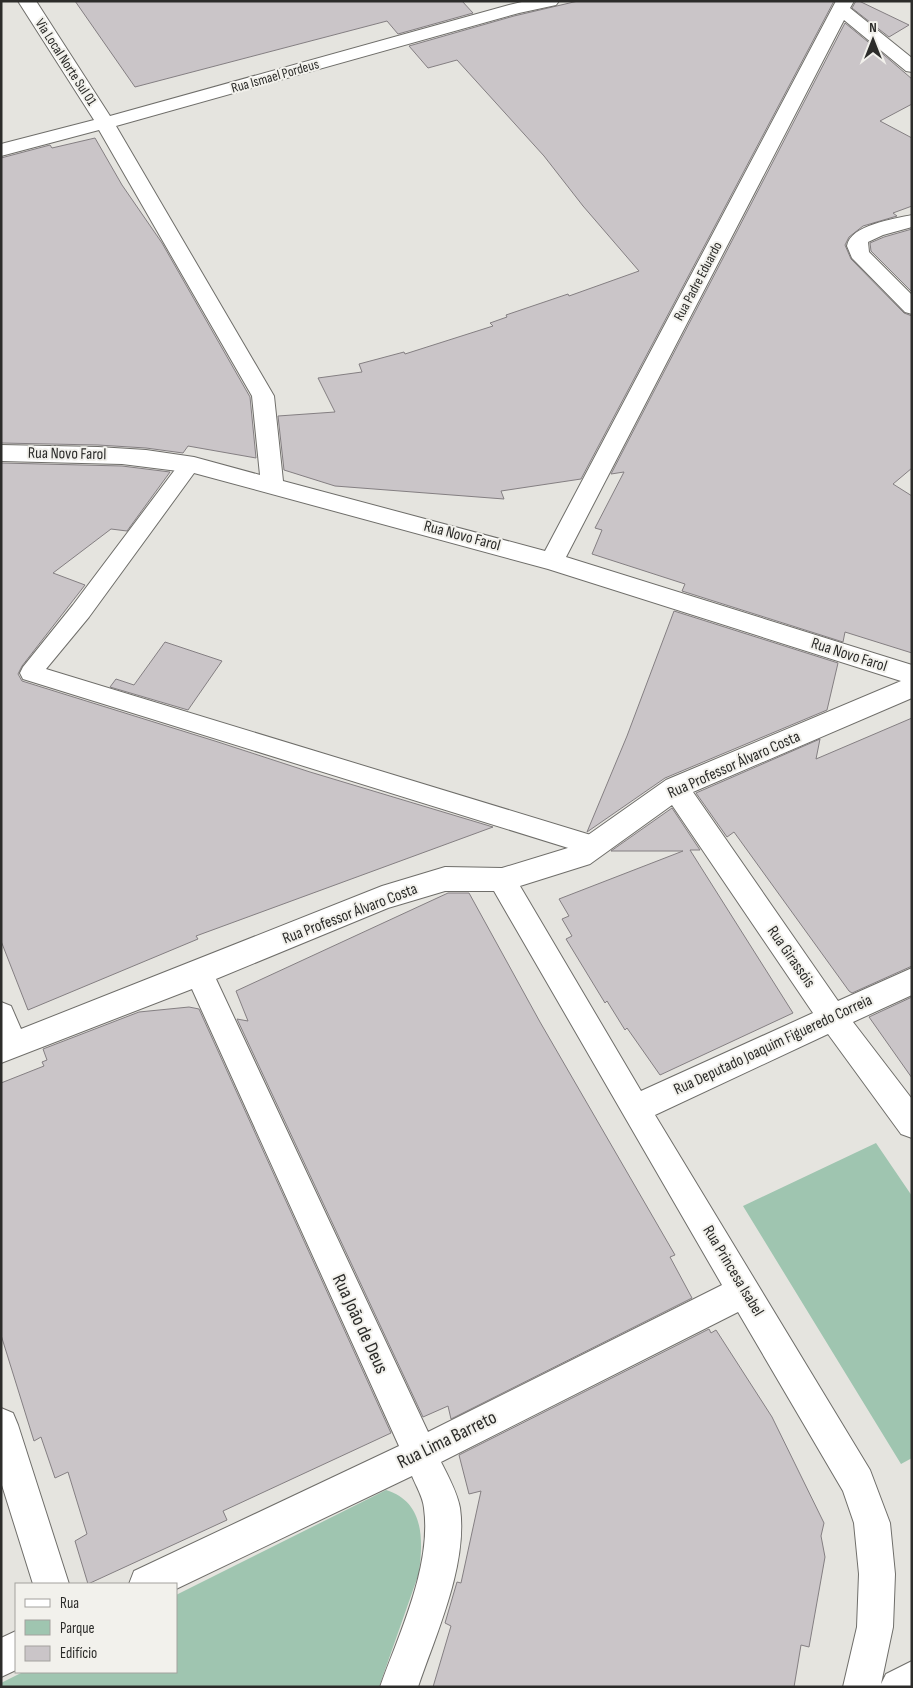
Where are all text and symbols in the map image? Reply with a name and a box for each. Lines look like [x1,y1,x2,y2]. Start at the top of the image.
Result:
street label: Via Local Norte Sul 01 [32,15,100,109]
north arrow [848,15,898,65]
text: N [869,19,877,36]
street label: Rua Ismael Pordeus [229,55,321,97]
street label: Rua Padre Eduardo [670,239,726,323]
street label: Rua Novo Farol [28,444,106,464]
street label: Rua Novo Farol [422,517,502,555]
street label: Rua Novo Farol [809,634,889,676]
street label: Rua Professor Álvaro Costa [665,727,803,803]
street label: Rua Professor Álvaro Costa [280,880,420,948]
street label: Rua Girassóis [763,922,819,992]
street label: Rua Deputado Joaquim Figueredo Correia [671,991,875,1099]
street label: Rua Princesa Isabel [699,1222,767,1320]
street label: Rua João de Deus [327,1270,393,1378]
street label: Rua Lima Barreto [394,1406,500,1474]
legend [15,1583,178,1673]
text: Rua [60,1594,79,1613]
text: Parque [60,1619,95,1638]
text: Edifício [60,1644,97,1663]

